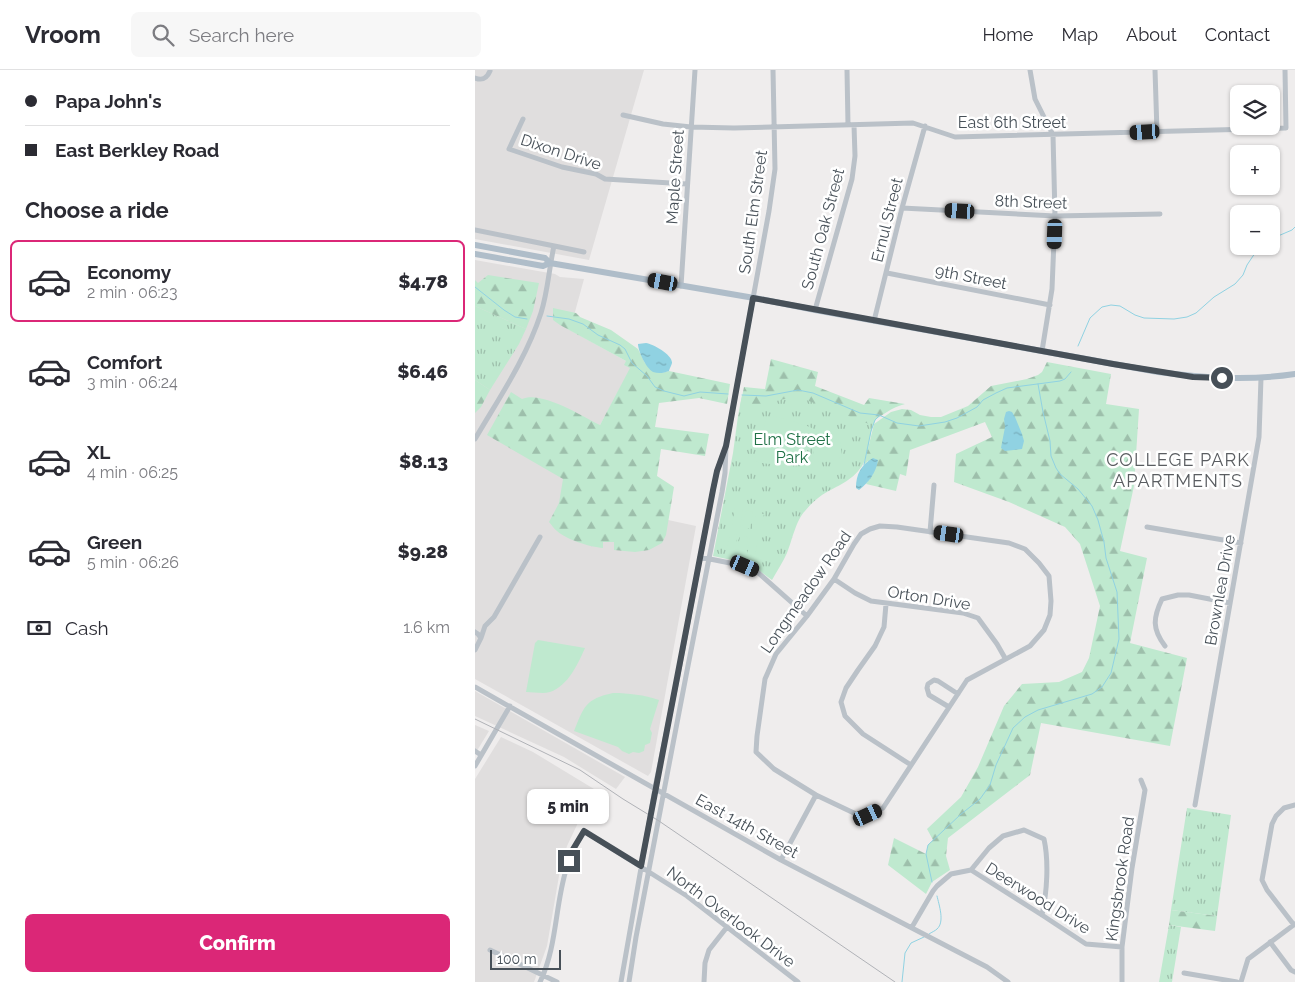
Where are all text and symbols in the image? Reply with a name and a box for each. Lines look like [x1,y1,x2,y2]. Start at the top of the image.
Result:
search box [131,12,481,57]
text: Vroom [25,20,101,49]
icon: search [149,21,177,49]
text: Search here [189,24,294,46]
text: Home [982,24,1033,45]
text: Map [1061,24,1098,45]
text: About [1126,24,1177,45]
text: Contact [1205,24,1270,45]
map controls [1230,85,1280,255]
button: layers [1230,85,1280,135]
text: Papa John's [55,90,162,112]
street label: East 6th Street [958,113,1067,132]
car [1129,124,1160,140]
street label: Maple Street [662,128,688,225]
street label: Dixon Drive [518,130,604,174]
text: East Berkley Road [55,139,219,161]
button: + [1230,145,1280,195]
street label: South Elm Street [735,148,771,275]
street label: South Oak Street [798,166,849,292]
street label: Ernul Street [867,175,907,264]
street label: 8th Street [994,191,1068,213]
text: Choose a ride [25,197,169,223]
car [944,203,975,219]
button: − [1230,205,1280,255]
car [1046,219,1063,249]
icon: car [27,259,72,304]
text: Economy [87,261,171,283]
street label: 9th Street [934,261,1009,293]
text: $4.78 [398,270,448,292]
car [646,272,679,292]
text: 2 min · 06:23 [87,283,177,302]
icon: car [27,349,72,394]
text: Comfort [87,351,162,373]
text: $6.46 [397,360,448,382]
route start [1211,367,1233,389]
text: 3 min · 06:24 [87,373,178,392]
park label: Elm Street Park [753,430,831,467]
icon: car [27,439,72,484]
text: XL [87,441,110,463]
district label: COLLEGE PARK APARTMENTS [1106,449,1250,491]
text: $8.13 [399,450,448,472]
text: 4 min · 06:25 [87,463,178,482]
car [933,524,964,544]
street label: Longmeadow Road [757,527,855,657]
icon: car [27,529,72,574]
text: Green [87,531,142,553]
street label: Brownlea Drive [1201,533,1239,647]
text: $9.28 [398,540,448,562]
text: 5 min · 06:26 [87,553,179,572]
car [728,553,761,579]
street label: Orton Drive [886,582,972,614]
icon: cash [25,614,53,642]
text: Cash [65,617,109,639]
text: 1.6 km [403,618,450,637]
callout: 5 min [528,788,610,824]
street label: East 14th Street [692,790,802,862]
text: 5 min [547,797,589,816]
car [851,802,884,828]
street label: Kingsbrook Road [1102,815,1138,943]
route end [558,850,580,872]
street label: Deerwood Drive [982,858,1094,938]
street label: North Overlook Drive [663,863,799,971]
button: Confirm [25,914,450,972]
scale bar [490,947,561,970]
text: 100 m [497,951,537,967]

